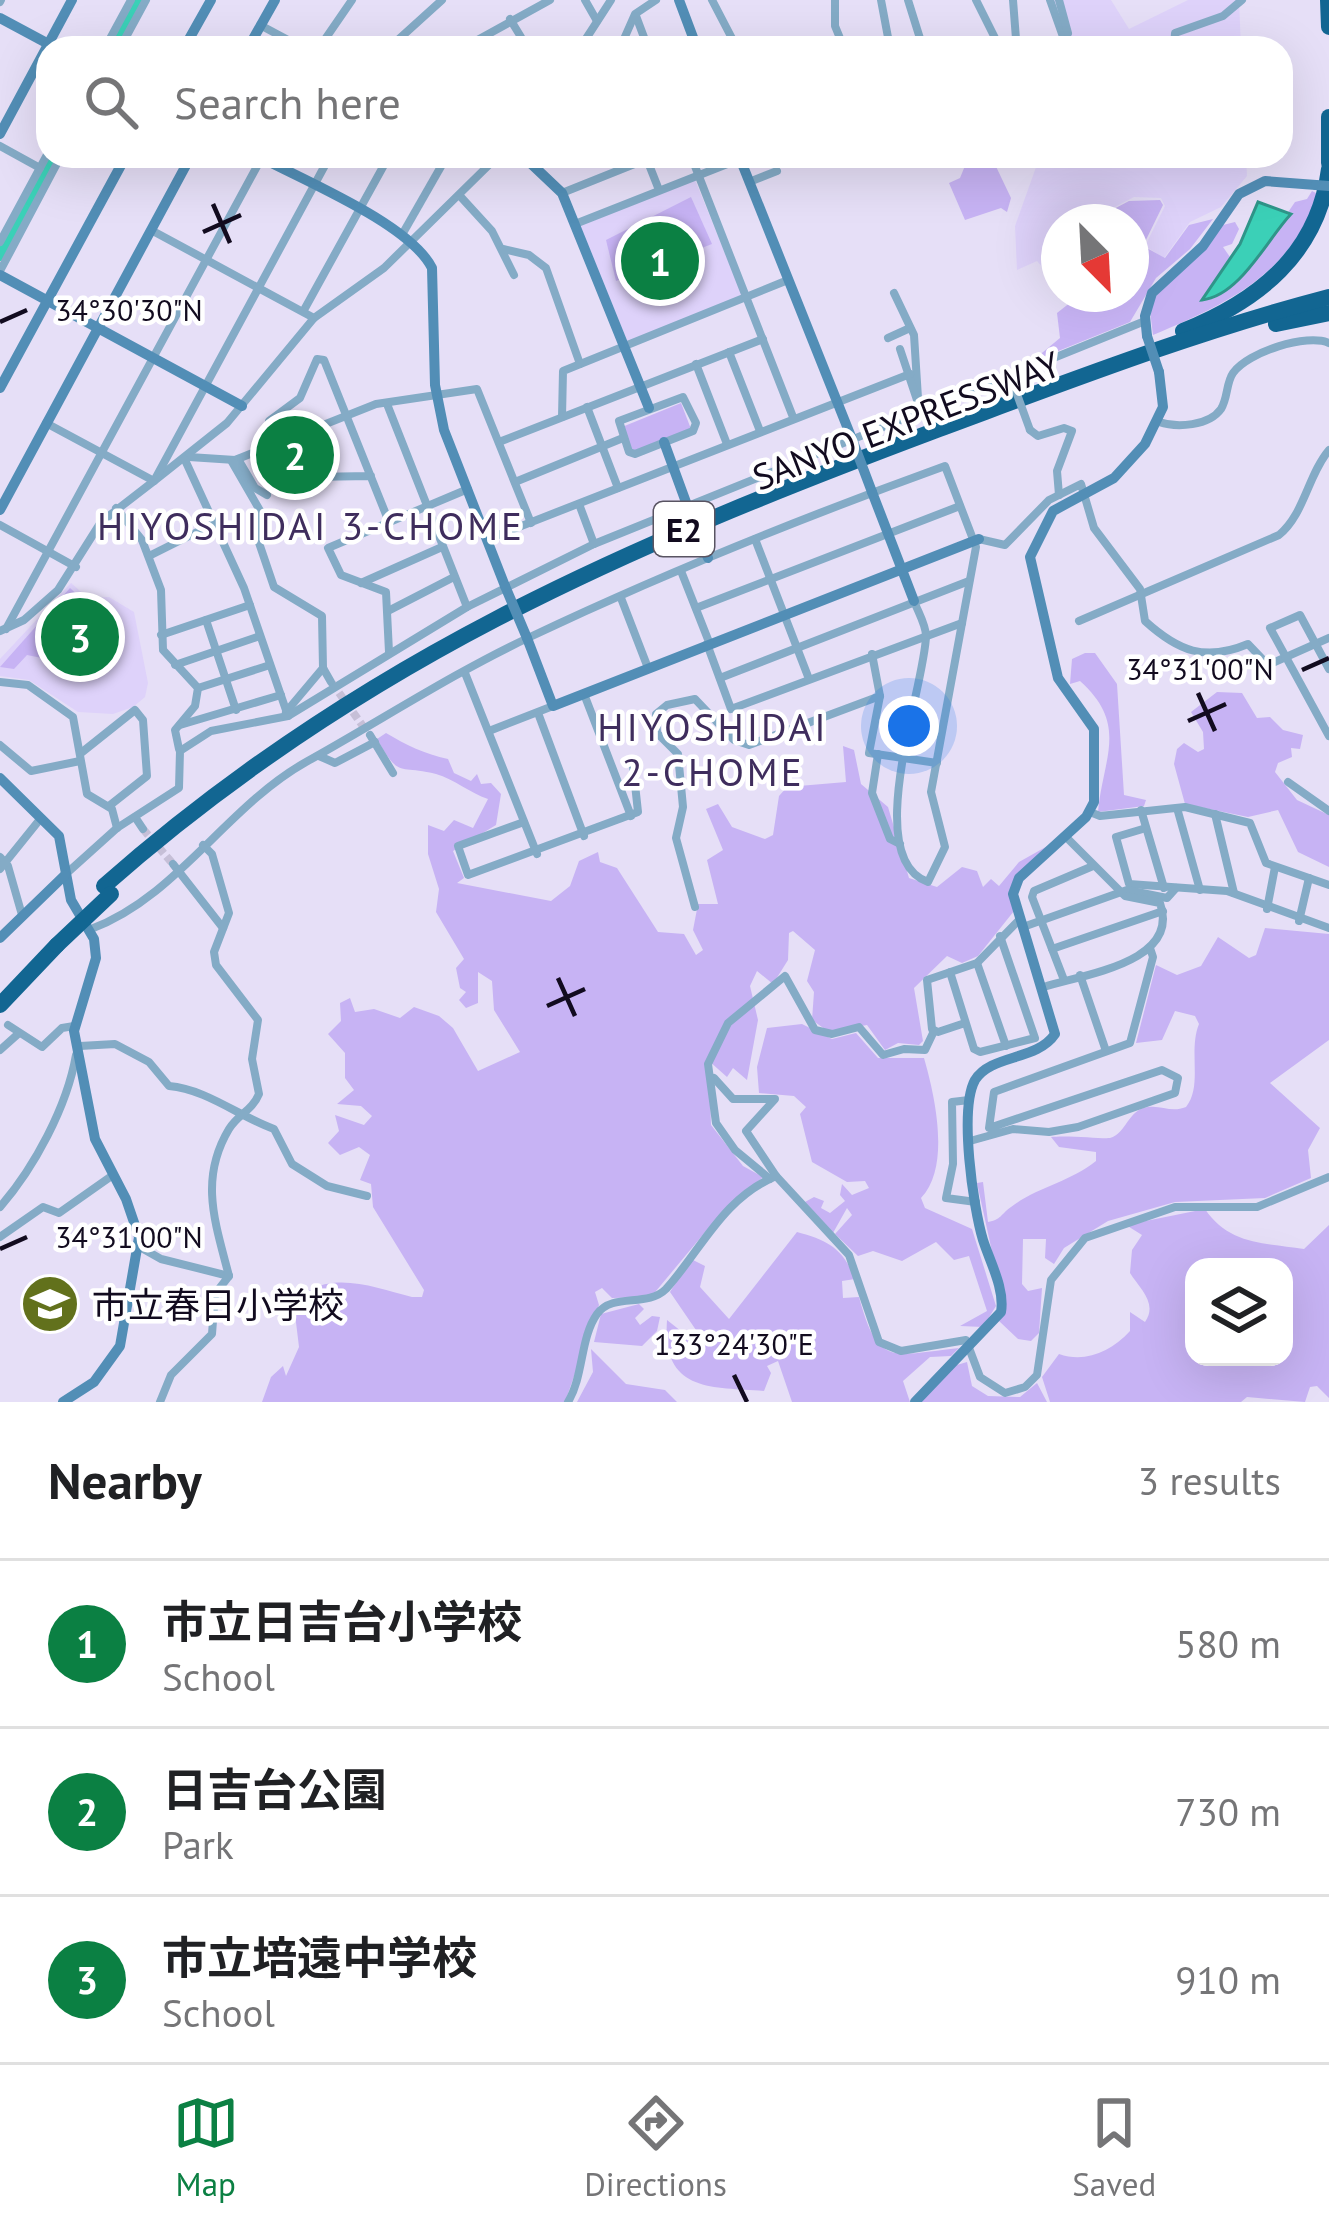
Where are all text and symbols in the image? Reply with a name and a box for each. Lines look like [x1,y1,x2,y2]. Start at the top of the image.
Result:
search box [36,36,1293,168]
icon: search [78,69,144,135]
text: Search here [174,73,401,131]
north arrow [1041,204,1149,312]
pin: 1 [621,216,699,306]
text: 34°30'30"N [55,290,203,329]
street label: SANYO EXPRESSWAY [746,340,1066,500]
pin: 2 [256,410,334,500]
district label: HIYOSHIDAI 3-CHOME [97,500,525,551]
road number: E2 [654,502,714,556]
pin: 3 [41,592,119,682]
text: 34°31'00"N [1126,649,1274,688]
your location [879,696,939,756]
district label: HIYOSHIDAI 2-CHOME [597,701,829,797]
text: 34°31'00"N [55,1217,203,1256]
map controls [1185,1258,1293,1366]
button: layers [1185,1258,1293,1366]
school or university icon: 市立春日小学校 [19,1273,81,1335]
place label: 市立春日小学校 [92,1281,344,1328]
text: 133°24'30"E [654,1324,814,1363]
text: Nearby [48,1447,202,1513]
text: 3 results [1138,1455,1281,1506]
text: 市立日吉台小学校 [162,1592,522,1650]
text: 1 [76,1618,98,1669]
text: 580 m [1175,1618,1281,1669]
text: School [162,1651,275,1702]
text: 日吉台公園 [162,1760,387,1818]
text: 2 [76,1786,98,1837]
text: 730 m [1175,1786,1281,1837]
text: Park [162,1819,234,1870]
text: 市立培遠中学校 [162,1928,477,1986]
text: 3 [76,1954,98,2005]
text: 910 m [1175,1954,1281,2005]
text: School [162,1987,275,2038]
tab: Map [173,2090,239,2205]
tab: Directions [584,2090,727,2205]
tab: Saved [1072,2090,1156,2205]

